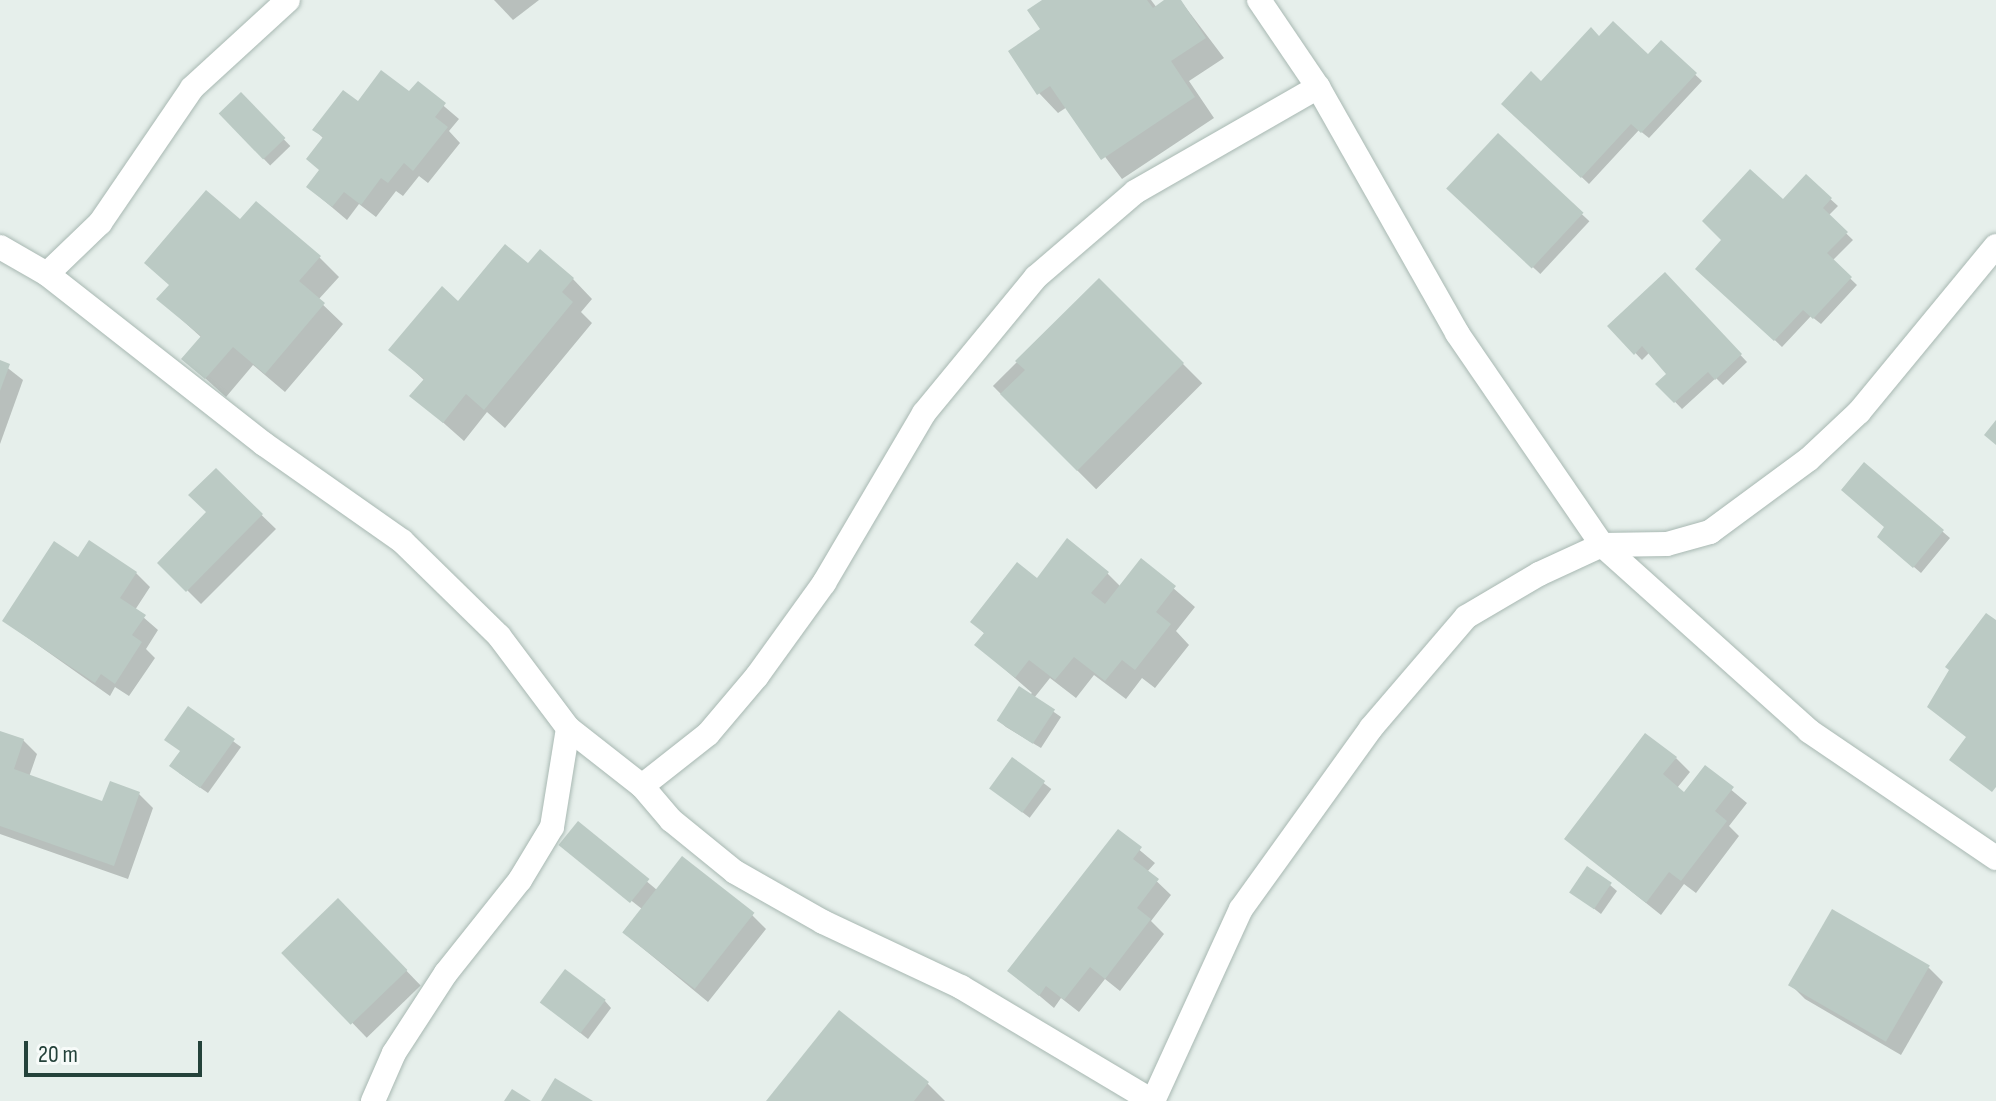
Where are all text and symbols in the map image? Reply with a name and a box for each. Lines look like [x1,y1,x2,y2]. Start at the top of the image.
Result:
scale bar [28,1025,206,1075]
text: 20 m [38,1040,78,1069]

